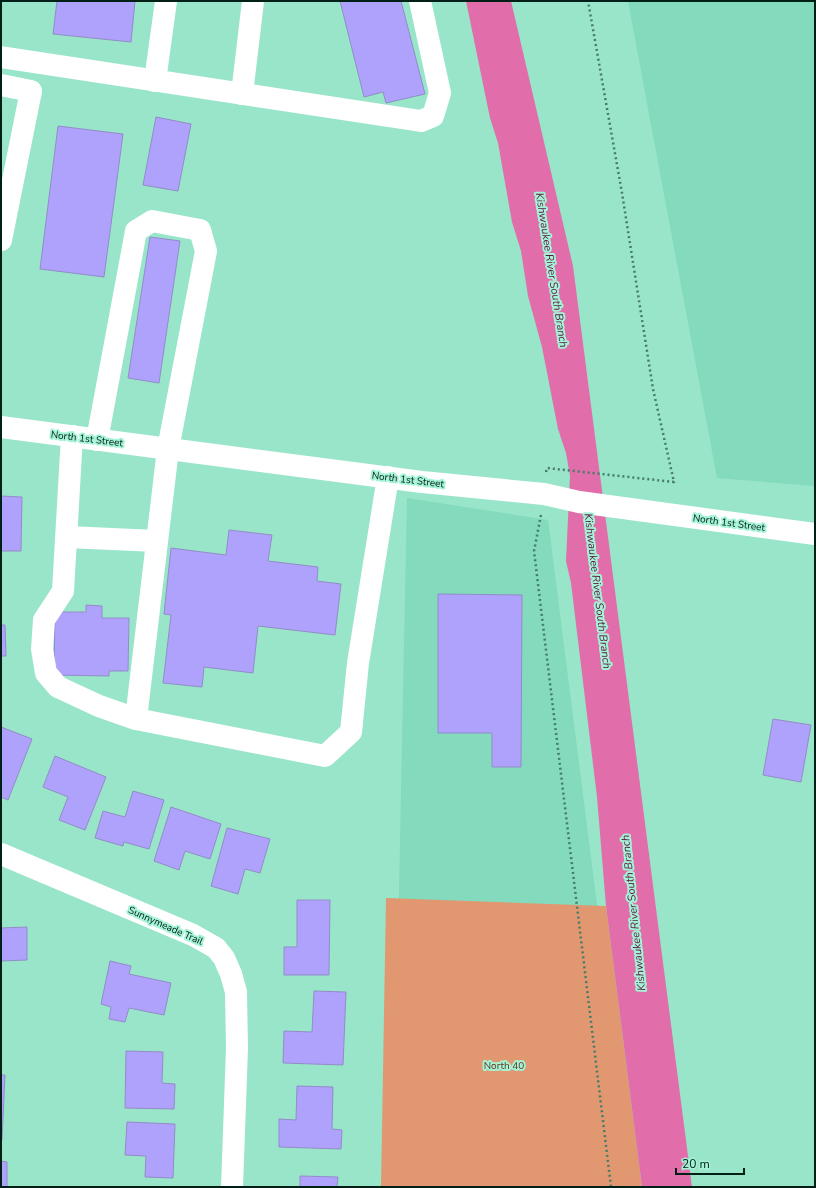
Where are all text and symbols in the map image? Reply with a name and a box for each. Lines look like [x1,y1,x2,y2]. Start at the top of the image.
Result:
water label: Kishwaukee River South Branch [532,191,571,349]
street label: North 1st Street [50,428,124,450]
street label: North 1st Street [371,469,445,491]
street label: North 1st Street [692,511,766,535]
water label: Kishwaukee River South Branch [581,512,615,670]
water label: Kishwaukee River South Branch [618,834,649,992]
street label: Sunnymeade Trail [126,903,205,949]
park label: North 40 [484,1059,524,1073]
scale bar [676,1150,744,1176]
text: 20 m [682,1156,710,1172]

